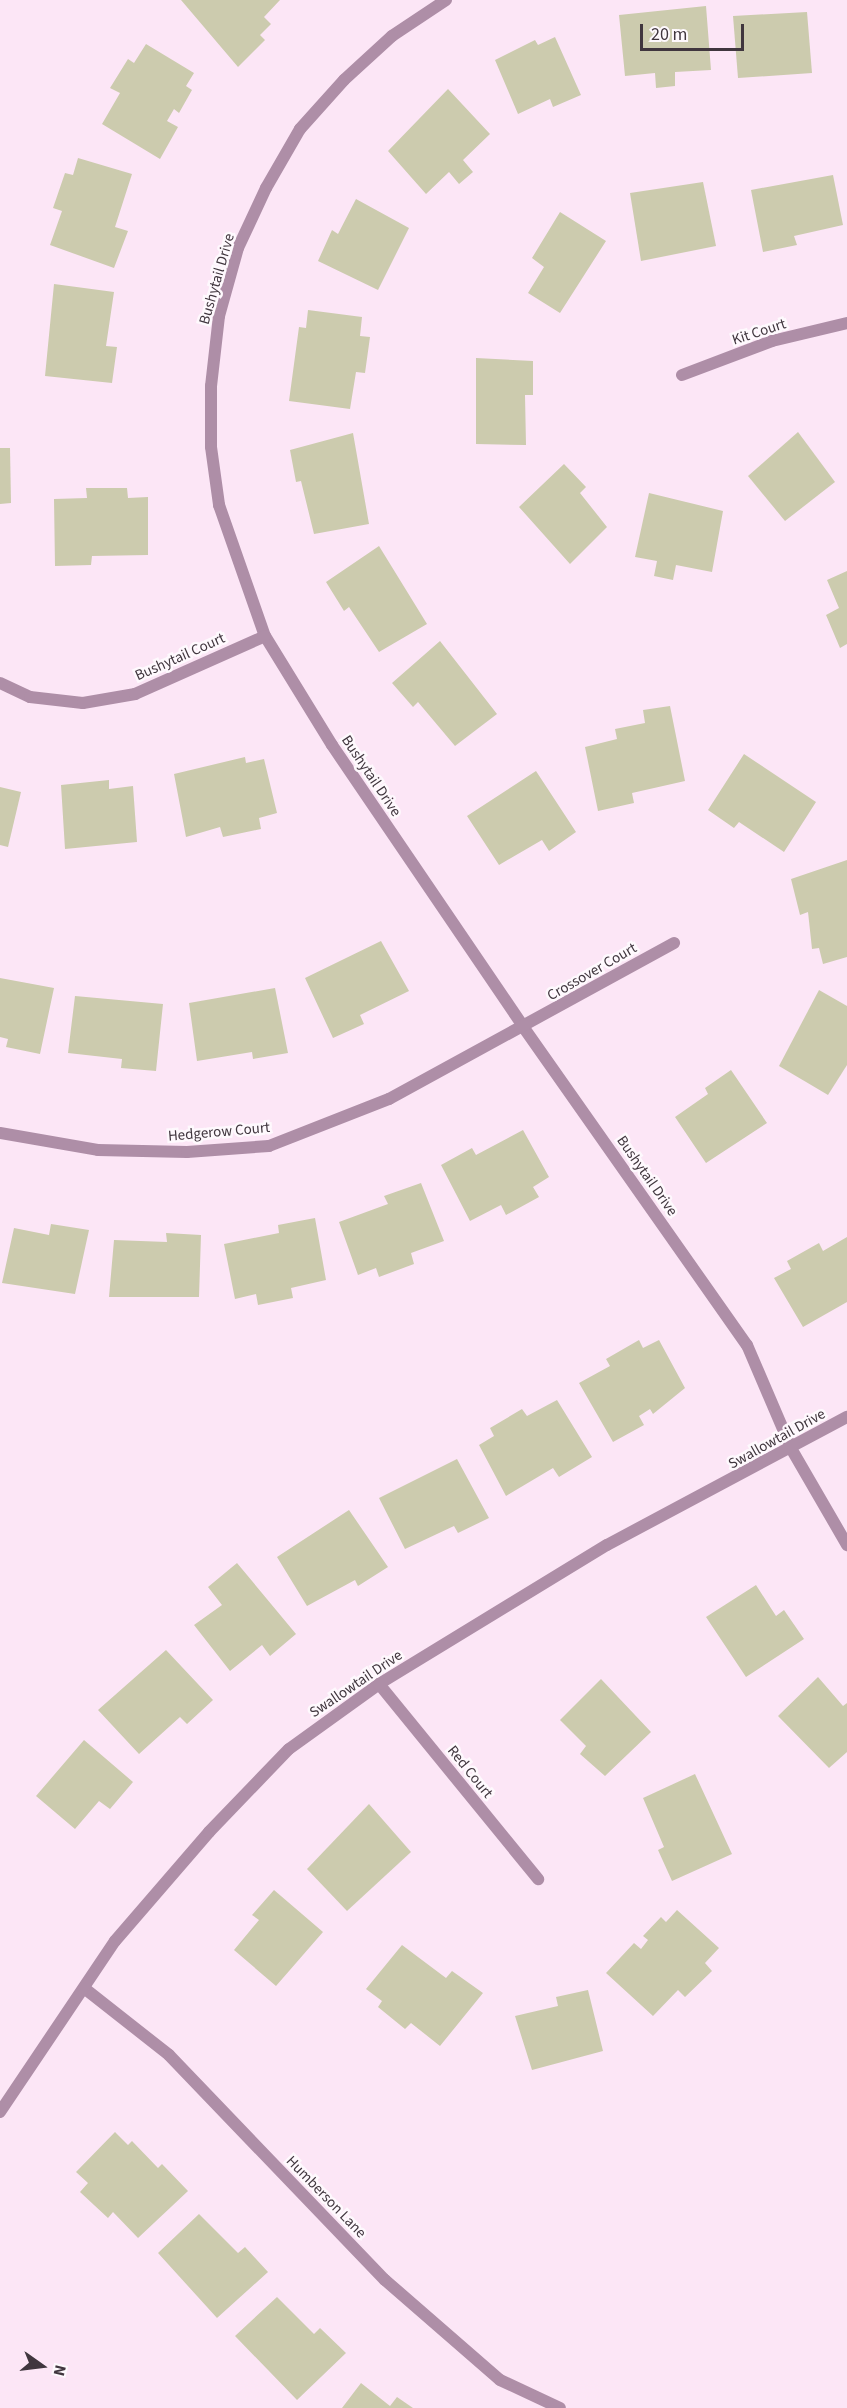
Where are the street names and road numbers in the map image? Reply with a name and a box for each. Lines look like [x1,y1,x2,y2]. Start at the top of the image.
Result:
street label: Bushytail Drive [195,231,239,327]
street label: Kit Court [730,315,788,349]
street label: Bushytail Court [132,629,228,685]
street label: Bushytail Drive [337,732,405,820]
street label: Crossover Court [544,939,640,1005]
street label: Hedgerow Court [167,1119,271,1145]
street label: Bushytail Drive [613,1132,681,1220]
street label: Swallowtail Drive [725,1405,829,1473]
street label: Swallowtail Drive [306,1646,406,1722]
street label: Red Court [443,1742,497,1802]
street label: Humberson Lane [282,2152,370,2242]

